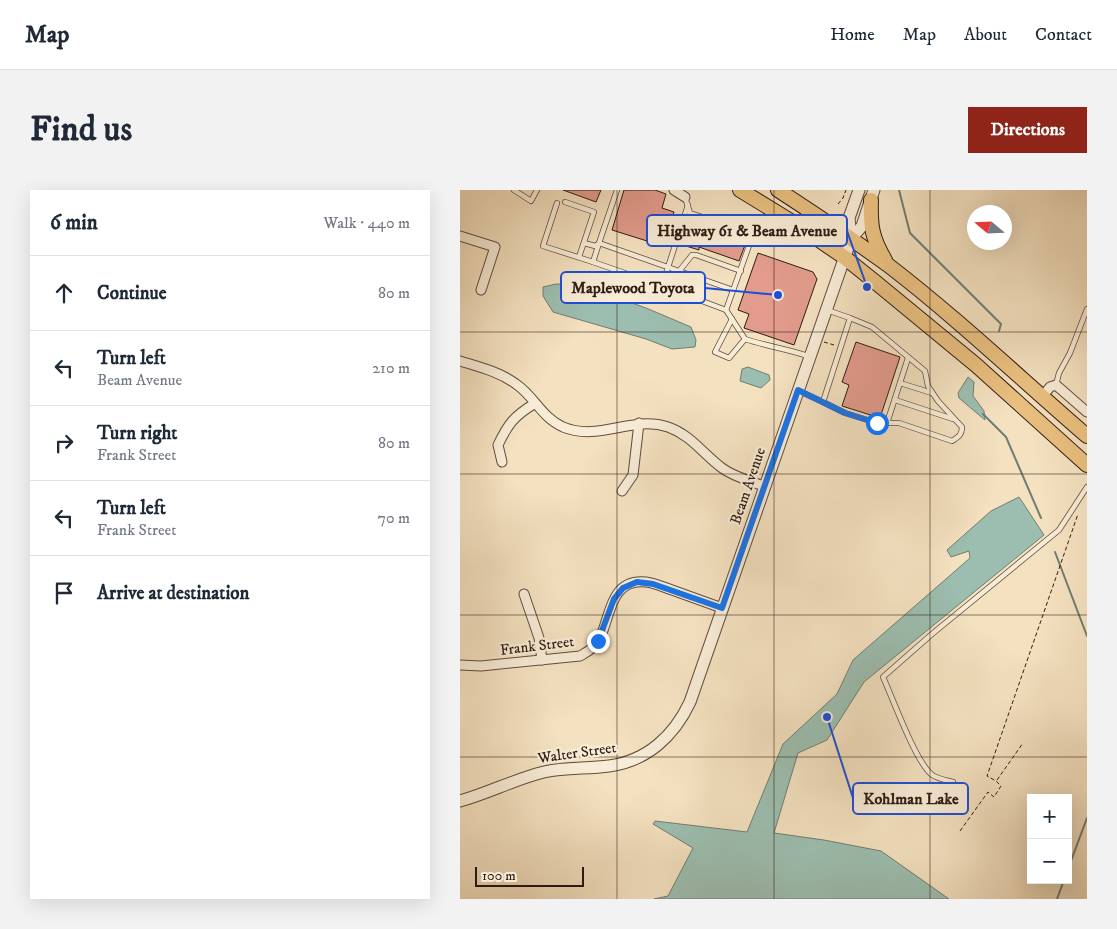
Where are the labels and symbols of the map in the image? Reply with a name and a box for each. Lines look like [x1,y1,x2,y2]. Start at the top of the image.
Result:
north arrow [967,205,1012,250]
callout: Highway 61 & Beam Avenue [647,215,847,246]
text: Highway 61 & Beam Avenue [657,221,837,241]
callout: Maplewood Toyota [561,272,705,303]
text: Maplewood Toyota [571,278,696,298]
route start [866,412,889,435]
street label: Beam Avenue [726,445,770,527]
route end [587,630,610,653]
street label: Frank Street [499,632,575,660]
street label: Walter Street [536,738,618,768]
callout: Kohlman Lake [853,783,968,814]
text: Kohlman Lake [863,789,959,809]
scale bar [475,864,584,887]

